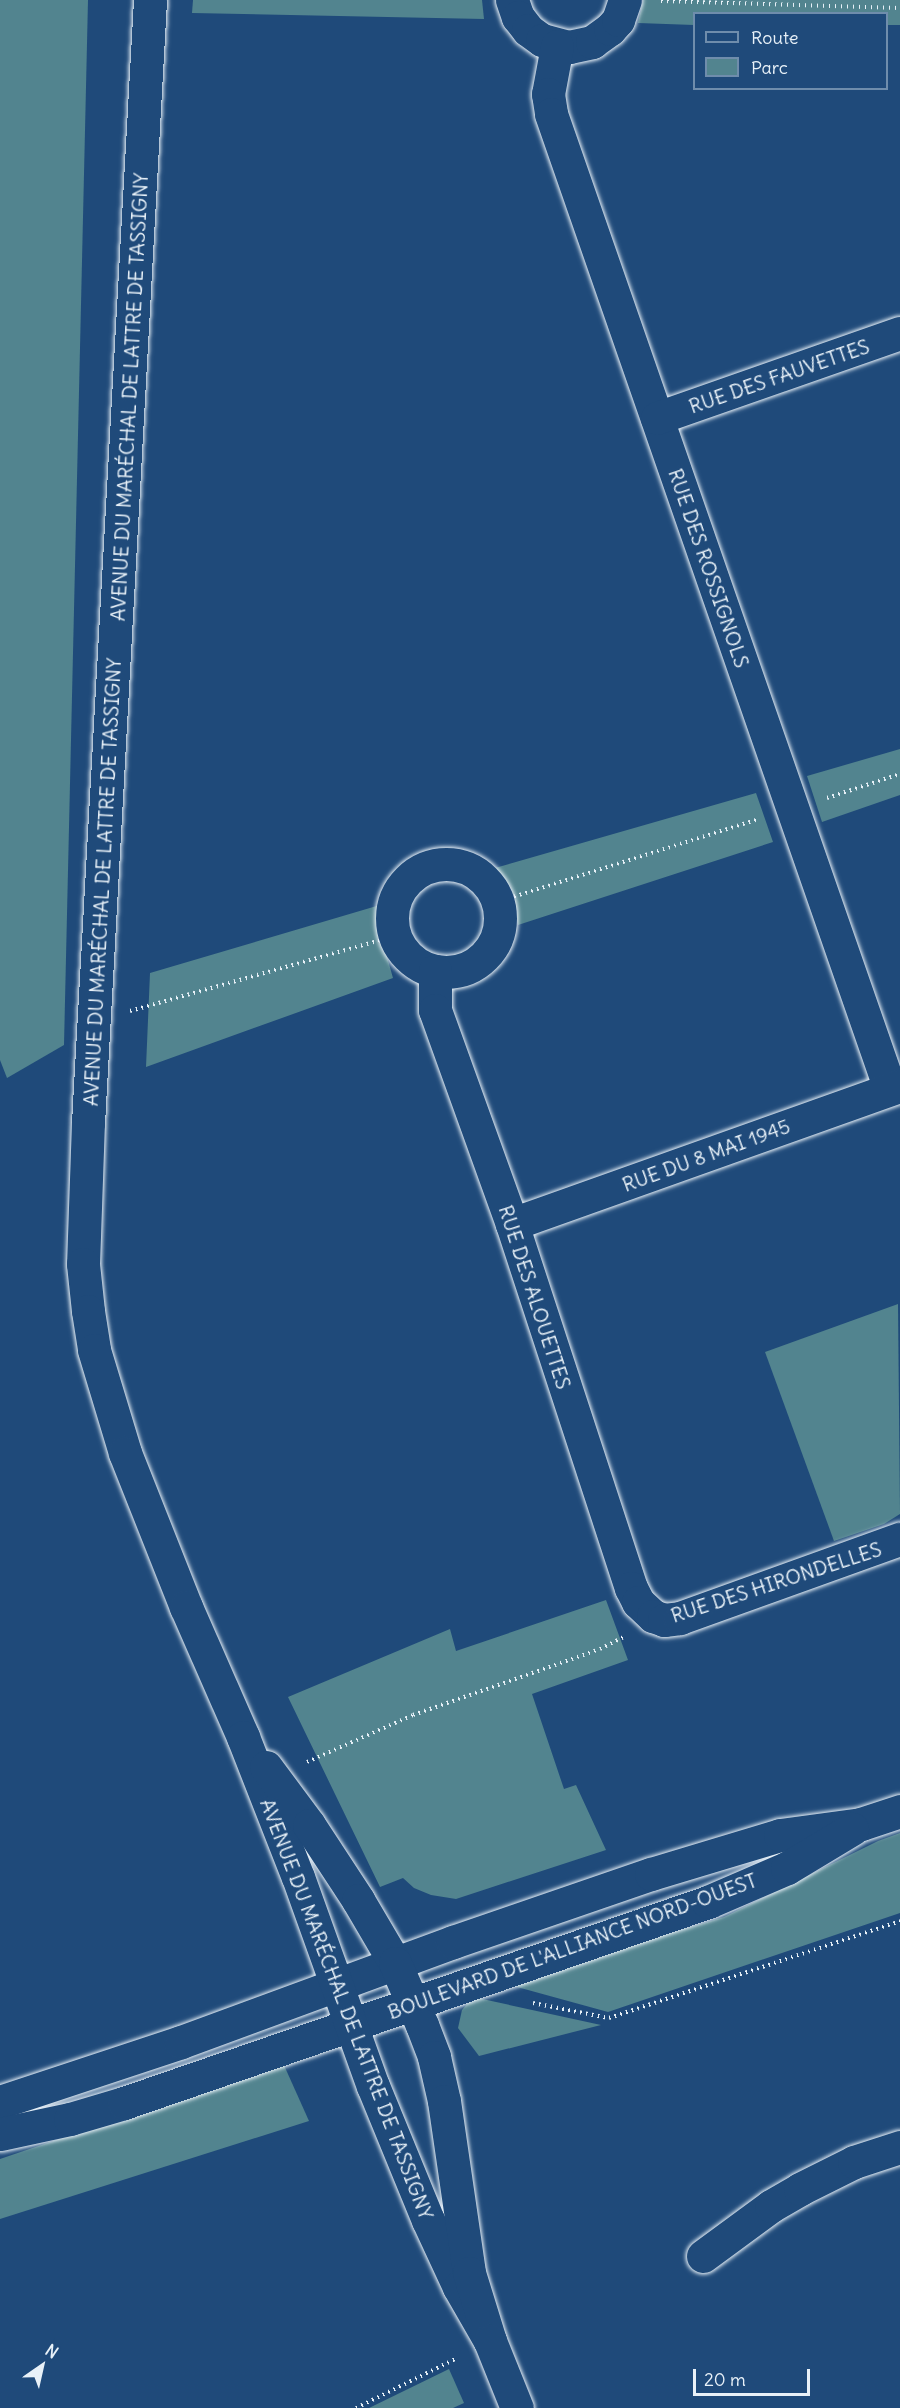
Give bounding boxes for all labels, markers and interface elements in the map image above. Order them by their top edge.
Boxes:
legend [693,12,888,90]
text: Route [751,26,799,49]
text: Parc [751,56,788,79]
street label: AVENUE DU MARÉCHAL DE LATTRE DE TASSIGNY [105,172,153,622]
street label: RUE DES FAUVETTES [686,334,872,418]
street label: RUE DES ROSSIGNOLS [664,465,754,671]
street label: AVENUE DU MARÉCHAL DE LATTRE DE TASSIGNY [78,657,126,1107]
street label: RUE DU 8 MAI 1945 [619,1113,793,1197]
street label: RUE DES ALOUETTES [494,1202,576,1392]
street label: RUE DES HIRONDELLES [668,1537,884,1627]
street label: AVENUE DU MARÉCHAL DE LATTRE DE TASSIGNY [255,1795,439,2223]
street label: BOULEVARD DE L'ALLIANCE NORD-OUEST [384,1868,760,2024]
north arrow [12,2336,72,2396]
text: N [42,2340,62,2362]
scale bar [696,2357,813,2395]
text: 20 m [704,2368,746,2391]

